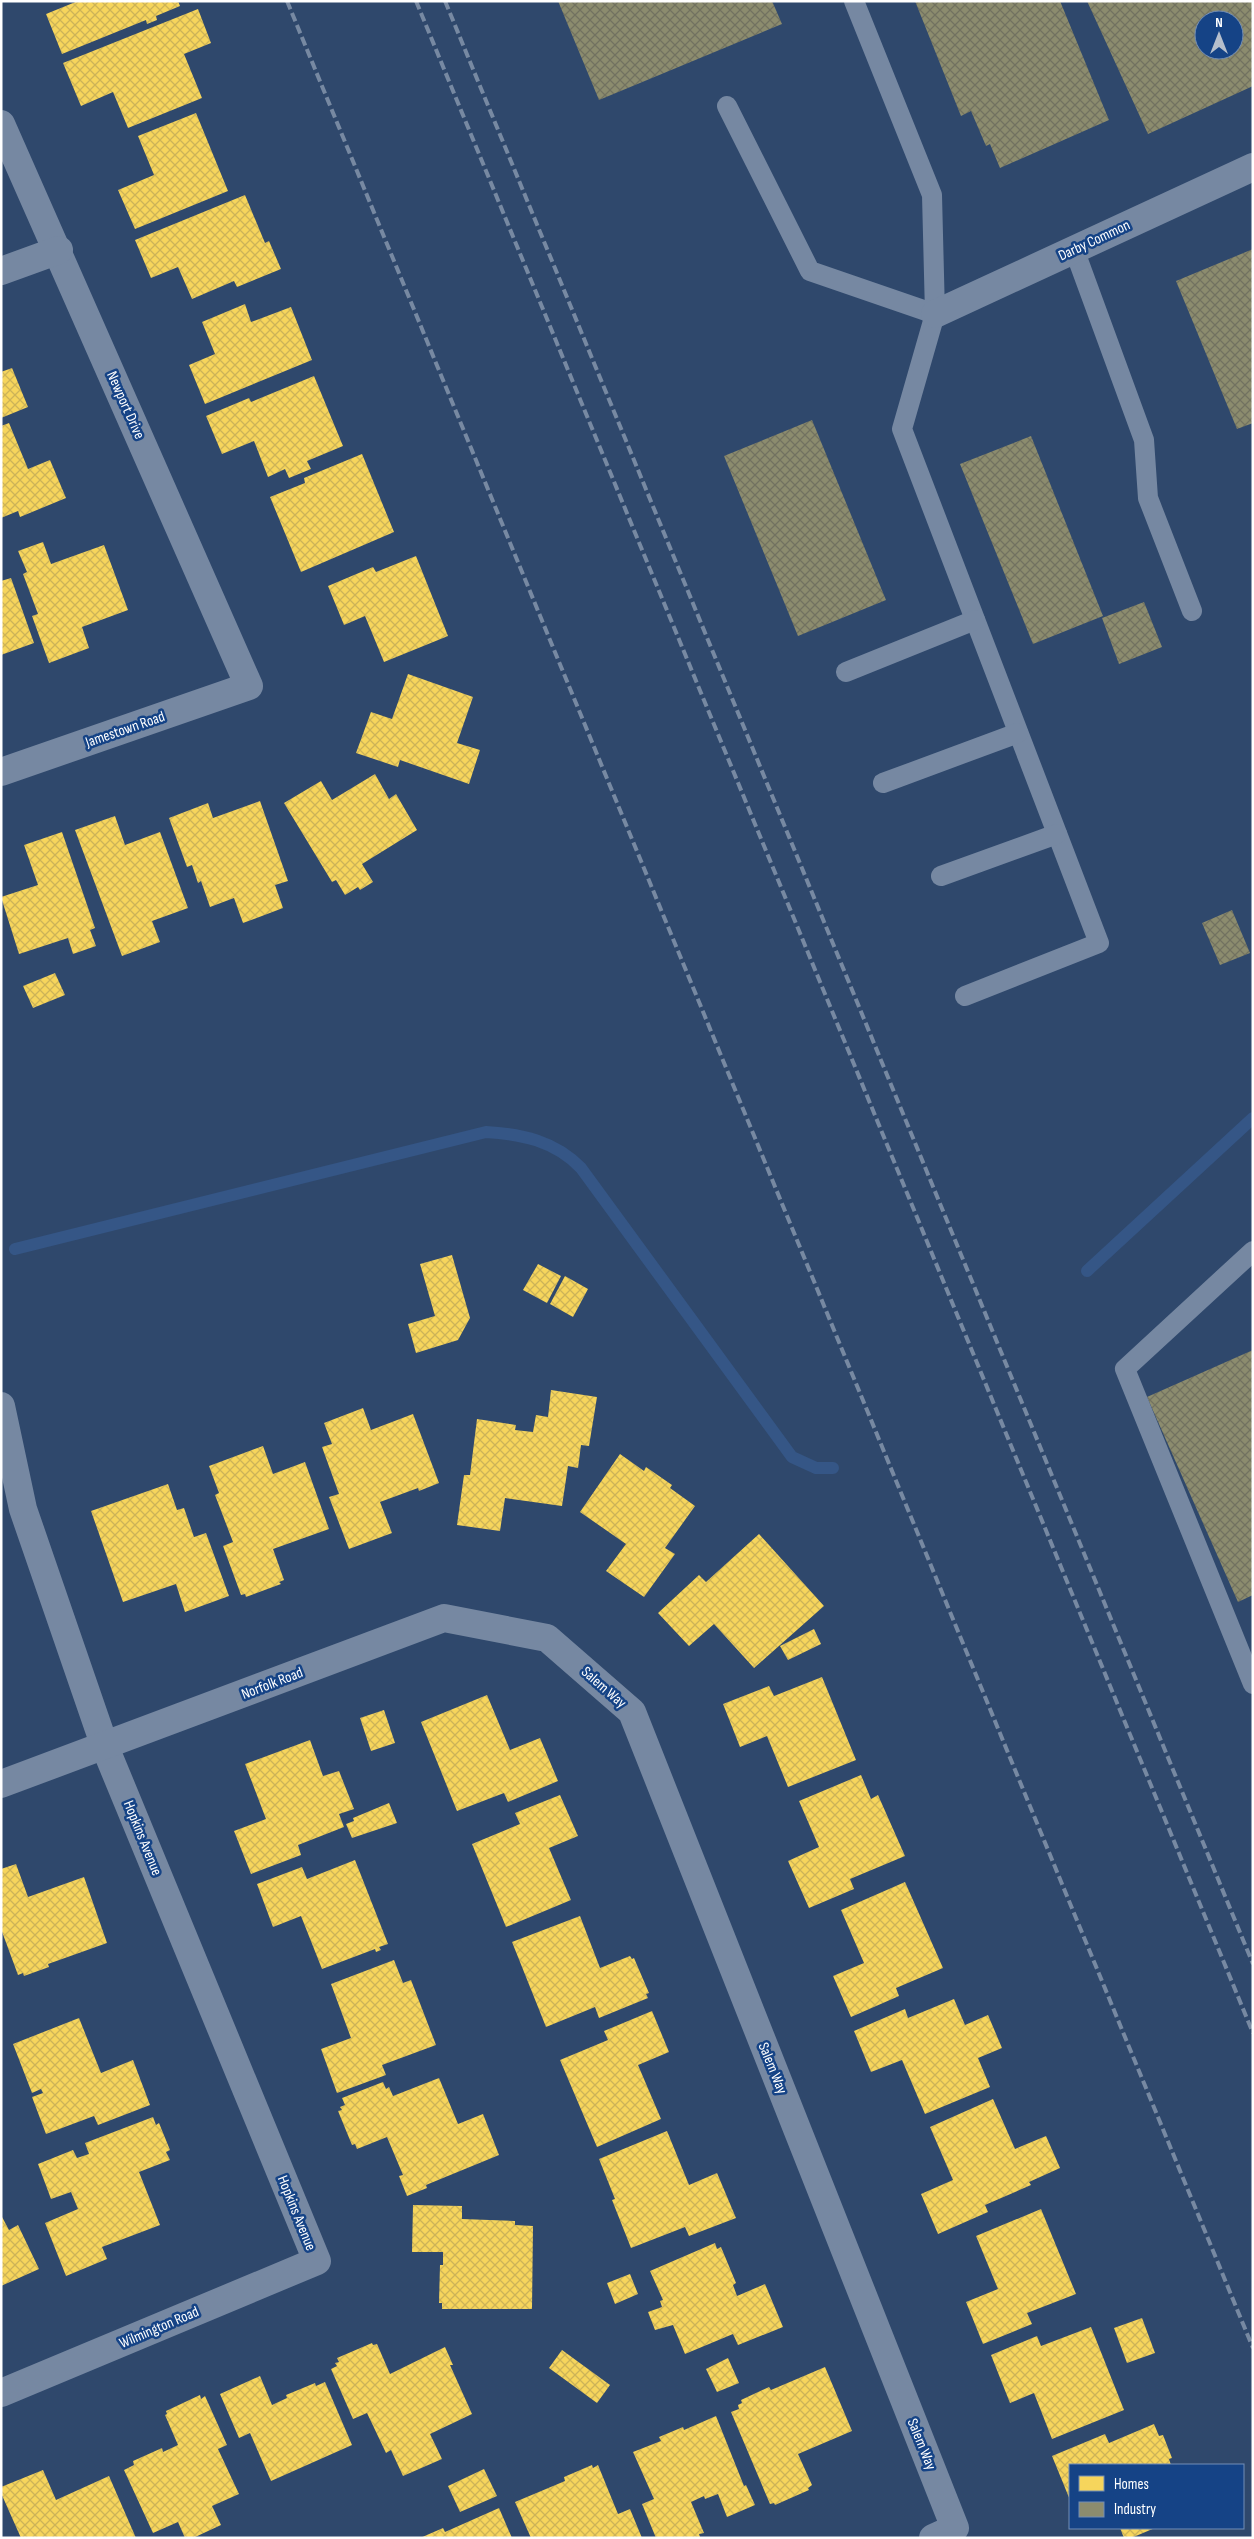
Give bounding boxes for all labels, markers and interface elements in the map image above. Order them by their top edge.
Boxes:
north arrow [1194,10,1244,60]
text: N [1215,14,1223,31]
street label: Darby Common [1055,216,1133,265]
street label: Newport Drive [102,368,149,442]
street label: Jamestown Road [82,707,167,752]
street label: Norfolk Road [239,1663,306,1704]
street label: Salem Way [577,1663,630,1712]
street label: Hopkins Avenue [119,1798,166,1879]
street label: Salem Way [754,2040,792,2097]
street label: Hopkins Avenue [273,2173,320,2254]
street label: Wilmington Road [117,2302,202,2353]
street label: Salem Way [903,2416,941,2473]
legend [1069,2464,1244,2529]
text: Homes [1114,2475,1149,2494]
text: Industry [1114,2500,1156,2519]

